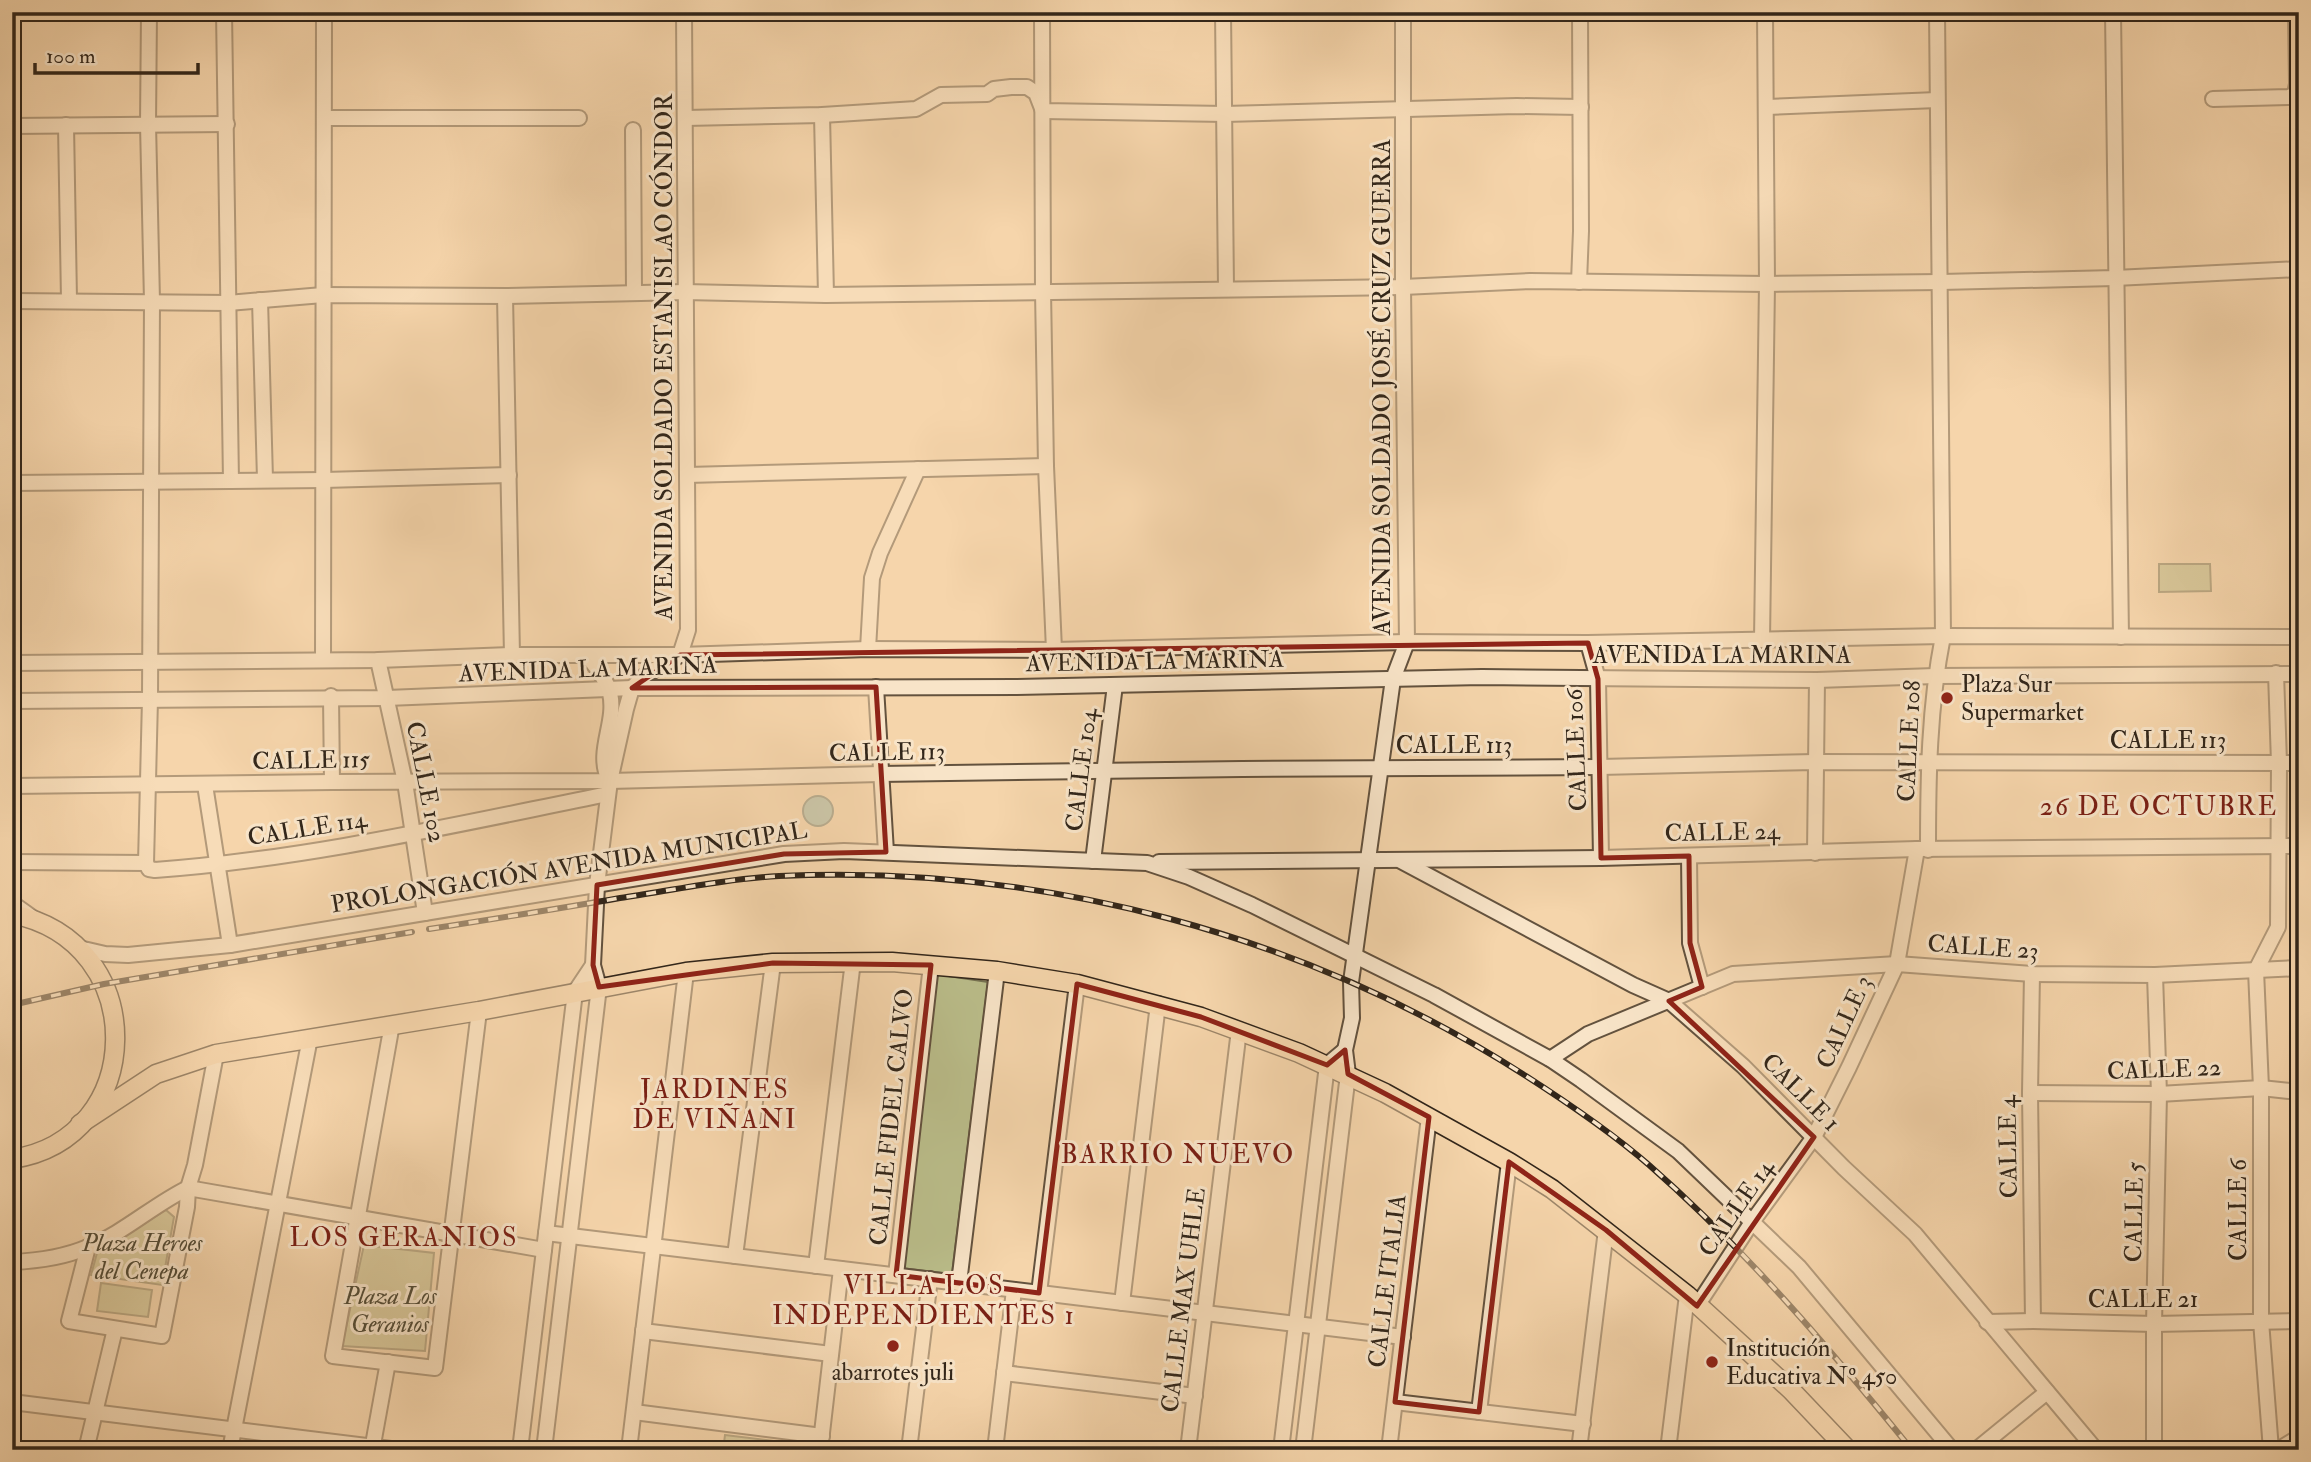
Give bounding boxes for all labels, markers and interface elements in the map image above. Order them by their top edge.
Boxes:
scale bar [35,32,198,76]
text: 100 m [46,43,96,70]
street label: AVENIDA SOLDADO ESTANISLAO CÓNDOR [648,93,680,621]
street label: AVENIDA SOLDADO JOSÉ CRUZ GUERRA [1366,139,1398,636]
street label: AVENIDA LA MARINA [1592,640,1851,671]
street label: AVENIDA LA MARINA [1025,644,1284,679]
street label: AVENIDA LA MARINA [457,649,718,690]
place label: Plaza Sur Supermarket [1961,669,2084,728]
street label: CALLE 108 [1891,679,1928,803]
street label: CALLE 106 [1559,686,1594,812]
marker: Plaza Sur Supermarket [1939,690,1955,706]
street label: CALLE 104 [1059,706,1105,833]
street label: CALLE 102 [399,719,452,845]
street label: CALLE 113 [2110,725,2226,756]
street label: CALLE 113 [1396,730,1512,761]
street label: CALLE 113 [829,736,945,769]
street label: CALLE 115 [252,744,370,777]
district label: 26 DE OCTUBRE [2040,791,2278,823]
street label: CALLE 114 [245,804,370,853]
street label: PROLONGACIÓN AVENIDA MUNICIPAL [329,813,810,920]
street label: CALLE 24 [1664,816,1781,849]
street label: CALLE 23 [1926,928,2040,967]
street label: CALLE 3 [1809,971,1879,1074]
street label: CALLE FIDEL CALVO [863,987,920,1247]
street label: CALLE 1 [1755,1047,1846,1138]
street label: CALLE 22 [2106,1052,2222,1087]
district label: JARDINES DE VIÑANI [633,1074,798,1136]
street label: CALLE 4 [1992,1094,2025,1199]
district label: BARRIO NUEVO [1061,1139,1295,1171]
street label: CALLE 14 [1692,1153,1782,1263]
street label: CALLE 6 [2223,1157,2254,1261]
street label: CALLE 5 [2118,1161,2151,1263]
street label: CALLE MAX UHLE [1154,1186,1213,1414]
street label: CALLE ITALIA [1361,1193,1414,1369]
district label: LOS GERANIOS [290,1222,518,1254]
park label: Plaza Heroes del Cenepa [81,1228,203,1287]
district label: VILLA LOS INDEPENDIENTES 1 [772,1270,1076,1332]
park label: Plaza Los Geranios [342,1281,437,1340]
street label: CALLE 21 [2088,1284,2198,1315]
place label: Institución Educativa Nº 450 [1726,1333,1897,1392]
marker: abarrotes juli [885,1338,901,1354]
marker: Institución Educativa Nº 450 [1704,1354,1720,1370]
place label: abarrotes juli [832,1357,954,1388]

